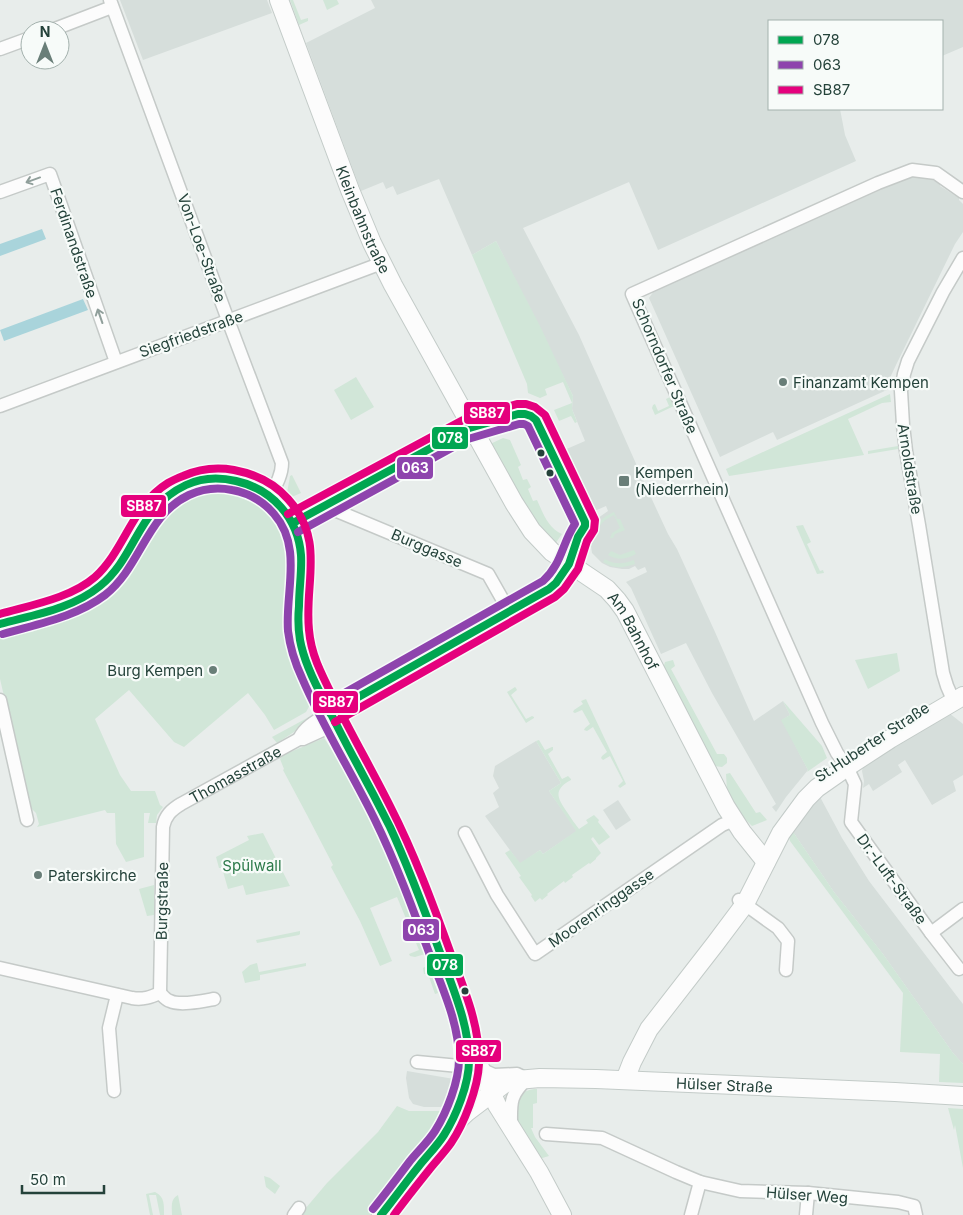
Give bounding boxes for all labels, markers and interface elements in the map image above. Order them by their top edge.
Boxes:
north arrow [20,20,70,70]
legend [768,20,943,110]
text: N [40,23,50,40]
text: 078 [813,30,840,49]
text: 063 [813,55,841,74]
text: SB87 [813,80,850,99]
street label: Kleinbahnstraße [332,163,395,276]
one-way arrow [26,176,41,185]
street label: Ferdinandstraße [46,185,102,301]
street label: Von-Loe-Straße [174,191,230,305]
street label: Schorndorfer Straße [628,295,702,437]
street label: Siegfriedstraße [136,306,246,362]
one-way arrow [95,309,104,324]
place label: Finanzamt Kempen [793,373,929,392]
marker: Finanzamt Kempen [777,376,789,388]
line badge: SB87 [463,401,511,425]
text: SB87 [469,404,505,421]
street label: Arnoldstraße [893,422,927,516]
line badge: 078 [431,426,469,450]
text: 078 [437,429,463,446]
unlabelled marker [536,448,546,458]
line badge: 063 [396,456,434,480]
text: 063 [401,459,429,476]
place label: Kempen (Niederrhein) [635,463,729,499]
unlabelled marker [545,468,555,478]
marker: Kempen (Niederrhein) [617,474,631,488]
line badge: SB87 [120,494,167,518]
text: SB87 [126,497,162,514]
street label: Burggasse [389,525,465,571]
street label: Am Bahnhof [604,587,663,674]
place label: Burg Kempen [107,661,203,680]
marker: Burg Kempen [207,664,219,676]
line badge: SB87 [312,690,359,714]
text: SB87 [318,693,354,710]
street label: St.Huberter Straße [811,698,933,786]
street label: Thomasstraße [186,741,284,807]
street label: Dr.-Luft-Straße [853,830,931,928]
park label: Spülwall [222,856,282,875]
street label: Burgstraße [152,862,172,940]
street label: Moorenringgasse [545,865,657,951]
place label: Paterskirche [48,866,137,885]
marker: Paterskirche [32,869,44,881]
line badge: 063 [402,918,440,942]
text: 063 [407,921,435,938]
line badge: 078 [426,953,464,977]
text: 078 [432,956,458,973]
unlabelled marker [460,986,470,996]
line badge: SB87 [455,1039,502,1063]
text: SB87 [461,1042,497,1059]
street label: Hülser Straße [676,1073,773,1096]
scale bar [22,1162,105,1194]
text: 50 m [30,1170,66,1189]
street label: Hülser Weg [765,1183,849,1207]

